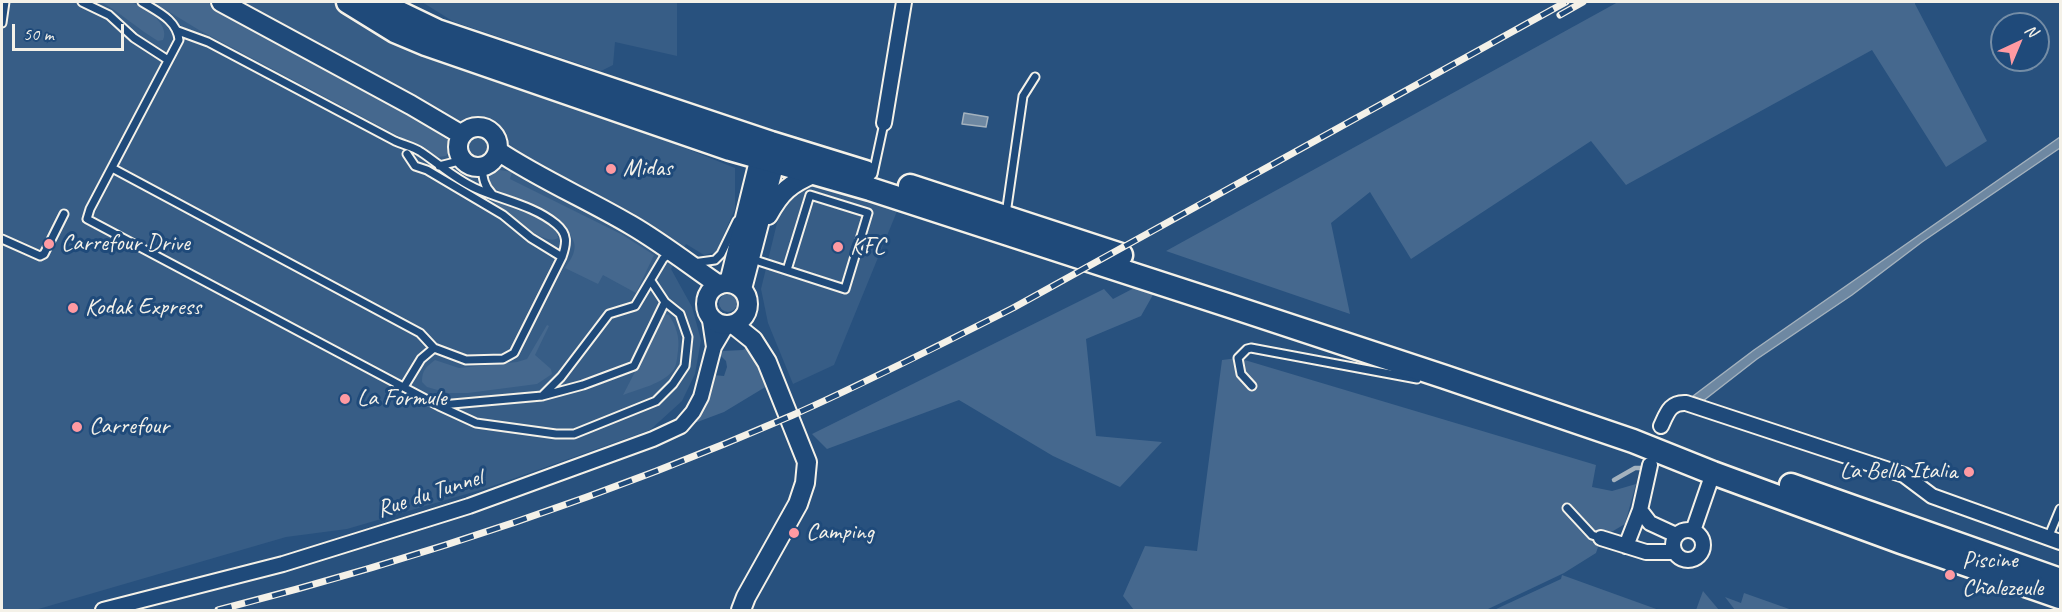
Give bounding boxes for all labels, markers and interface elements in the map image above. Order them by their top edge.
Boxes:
scale bar [15,12,128,50]
north arrow [1990,12,2050,72]
text: N [2021,20,2042,41]
text: 50 m [23,23,54,45]
place label: Midas [623,155,672,183]
marker: Midas [604,162,618,176]
place label: Carrefour Drive [61,230,190,258]
place label: KFC [850,233,885,261]
marker: Carrefour Drive [42,237,56,251]
marker: KFC [831,240,845,254]
place label: Kodak Express [85,294,201,322]
marker: Kodak Express [66,301,80,315]
place label: La Formule [357,385,446,413]
marker: La Formule [338,392,352,406]
place label: Carrefour [89,413,169,441]
marker: Carrefour [70,420,84,434]
place label: La Bella Italia [1840,458,1957,486]
street label: Rue du Tunnel [373,463,487,525]
marker: La Bella Italia [1962,465,1976,479]
place label: Camping [806,519,874,547]
marker: Camping [787,526,801,540]
place label: Piscine Chalezeule [1962,547,2043,603]
marker: Piscine Chalezeule [1943,568,1957,582]

